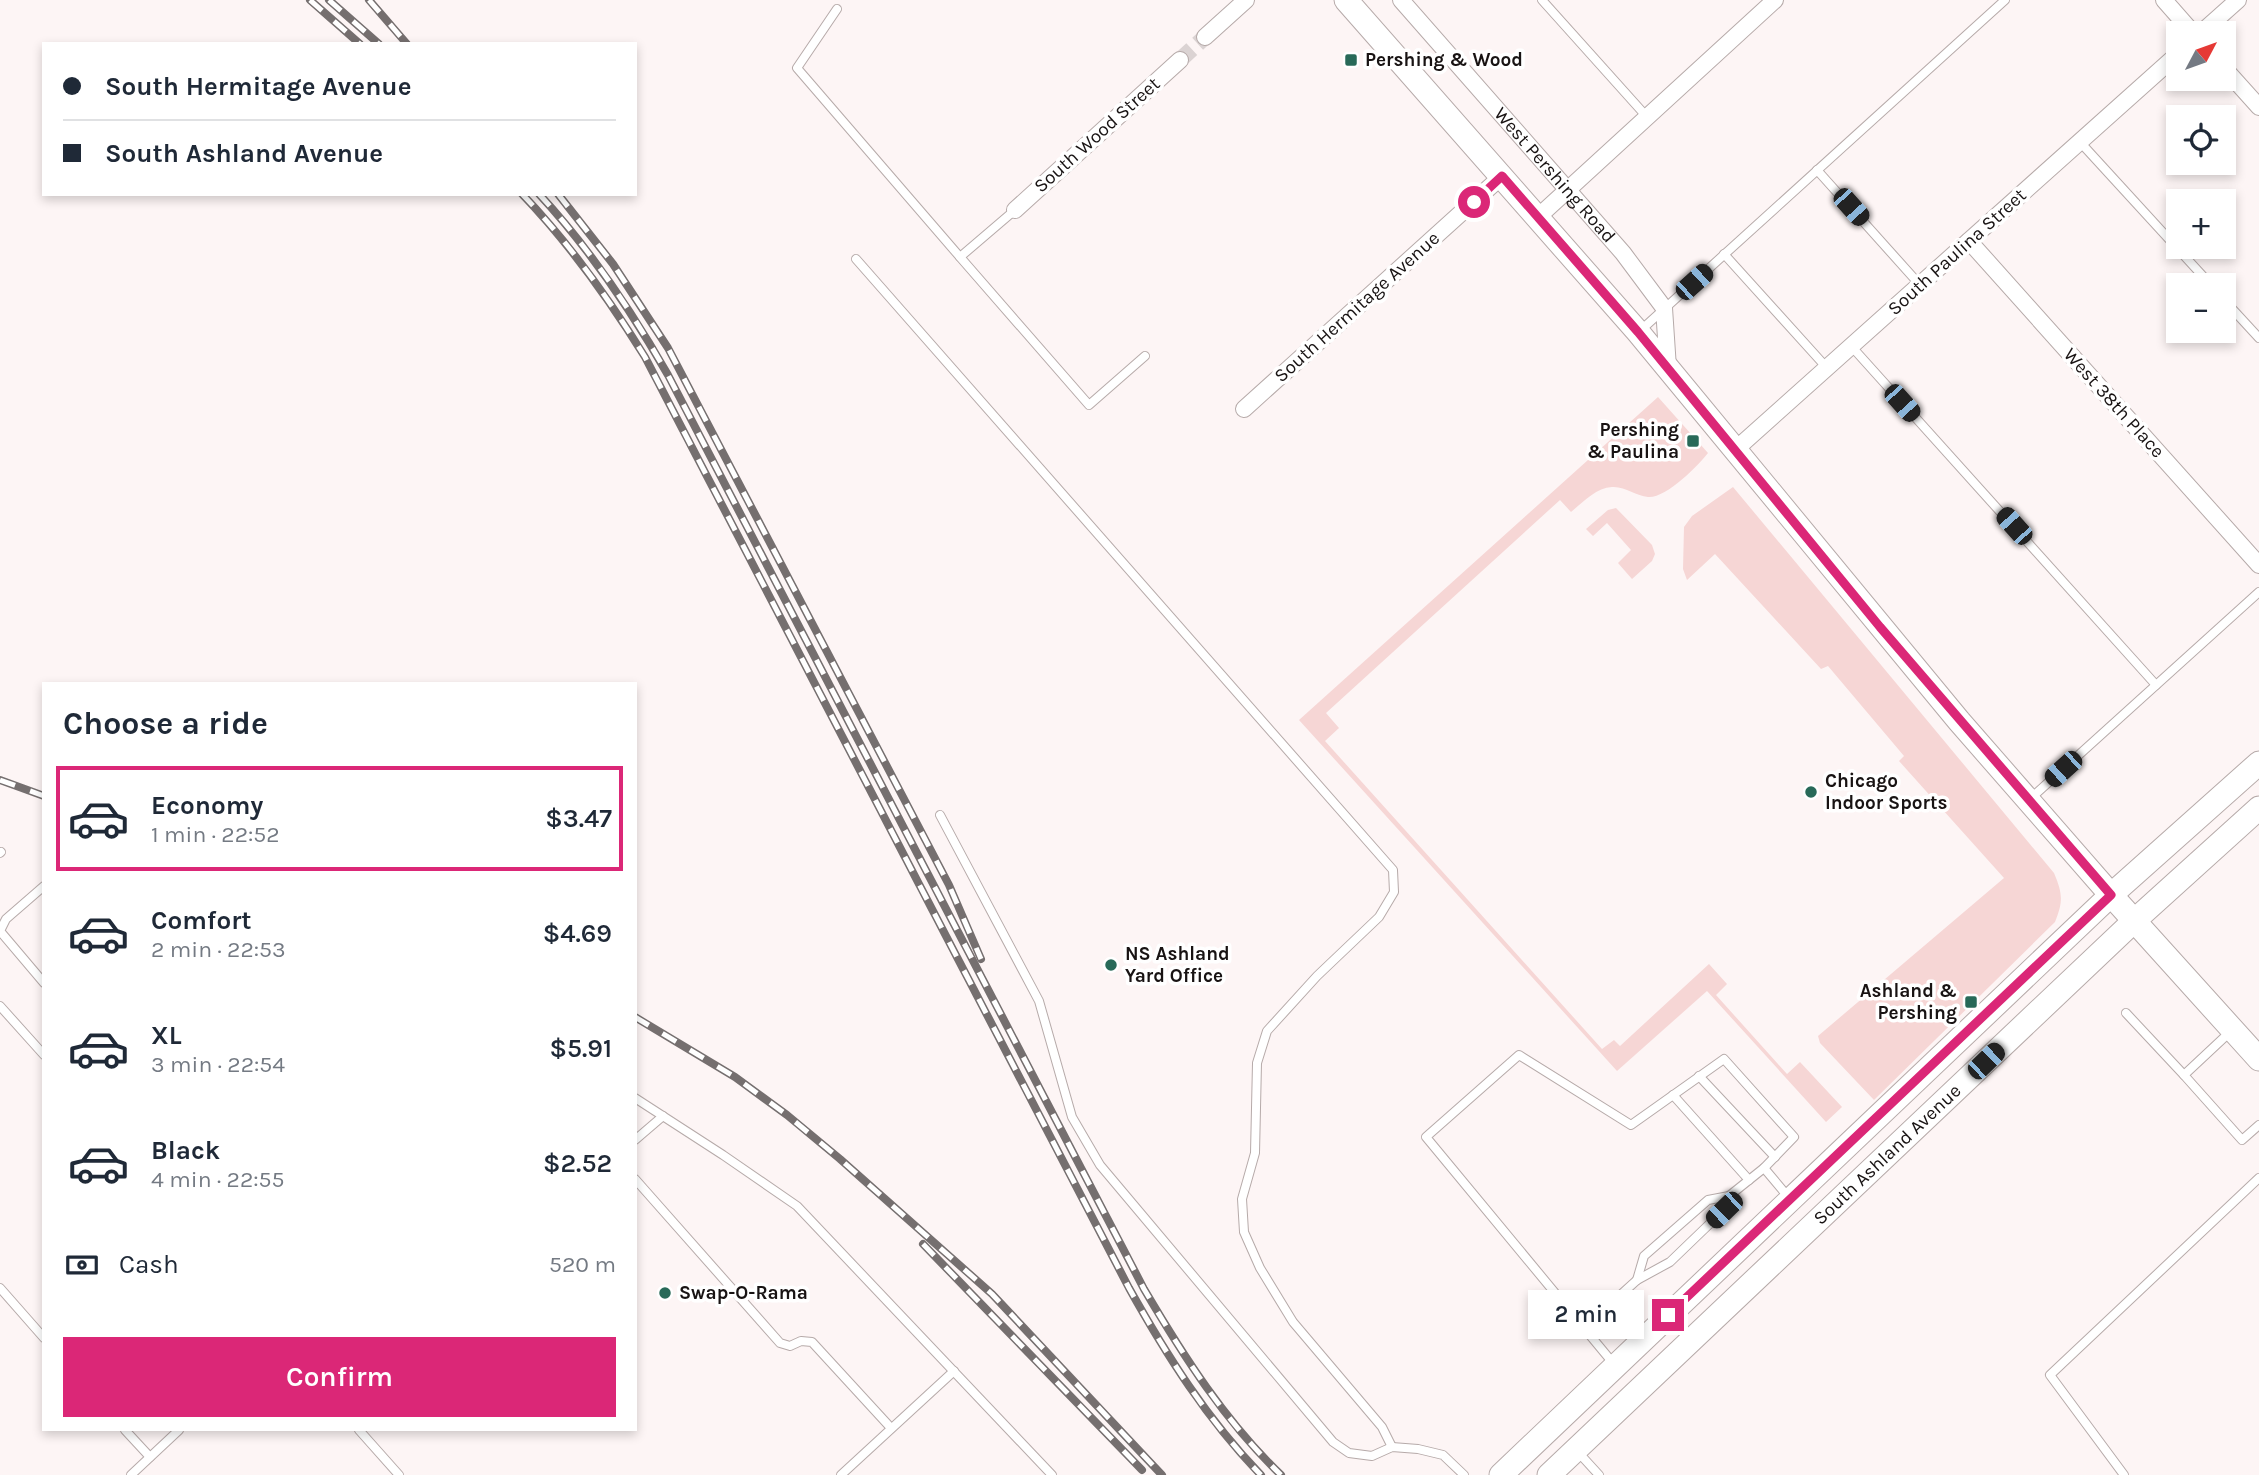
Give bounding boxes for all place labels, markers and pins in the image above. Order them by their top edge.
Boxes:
place label: Pershing & Wood [1365,49,1523,71]
marker: Pershing & Wood [1343,52,1359,68]
place label: Pershing & Paulina [1587,419,1679,463]
marker: Pershing & Paulina [1685,433,1701,449]
place label: Chicago Indoor Sports [1825,770,1948,814]
marker: Chicago Indoor Sports [1803,784,1819,800]
place label: NS Ashland Yard Office [1125,943,1230,987]
marker: NS Ashland Yard Office [1103,957,1119,973]
place label: Ashland & Pershing [1860,980,1957,1024]
marker: Ashland & Pershing [1963,994,1979,1010]
place label: Swap-O-Rama [679,1282,808,1304]
marker: Swap-O-Rama [657,1285,673,1301]

